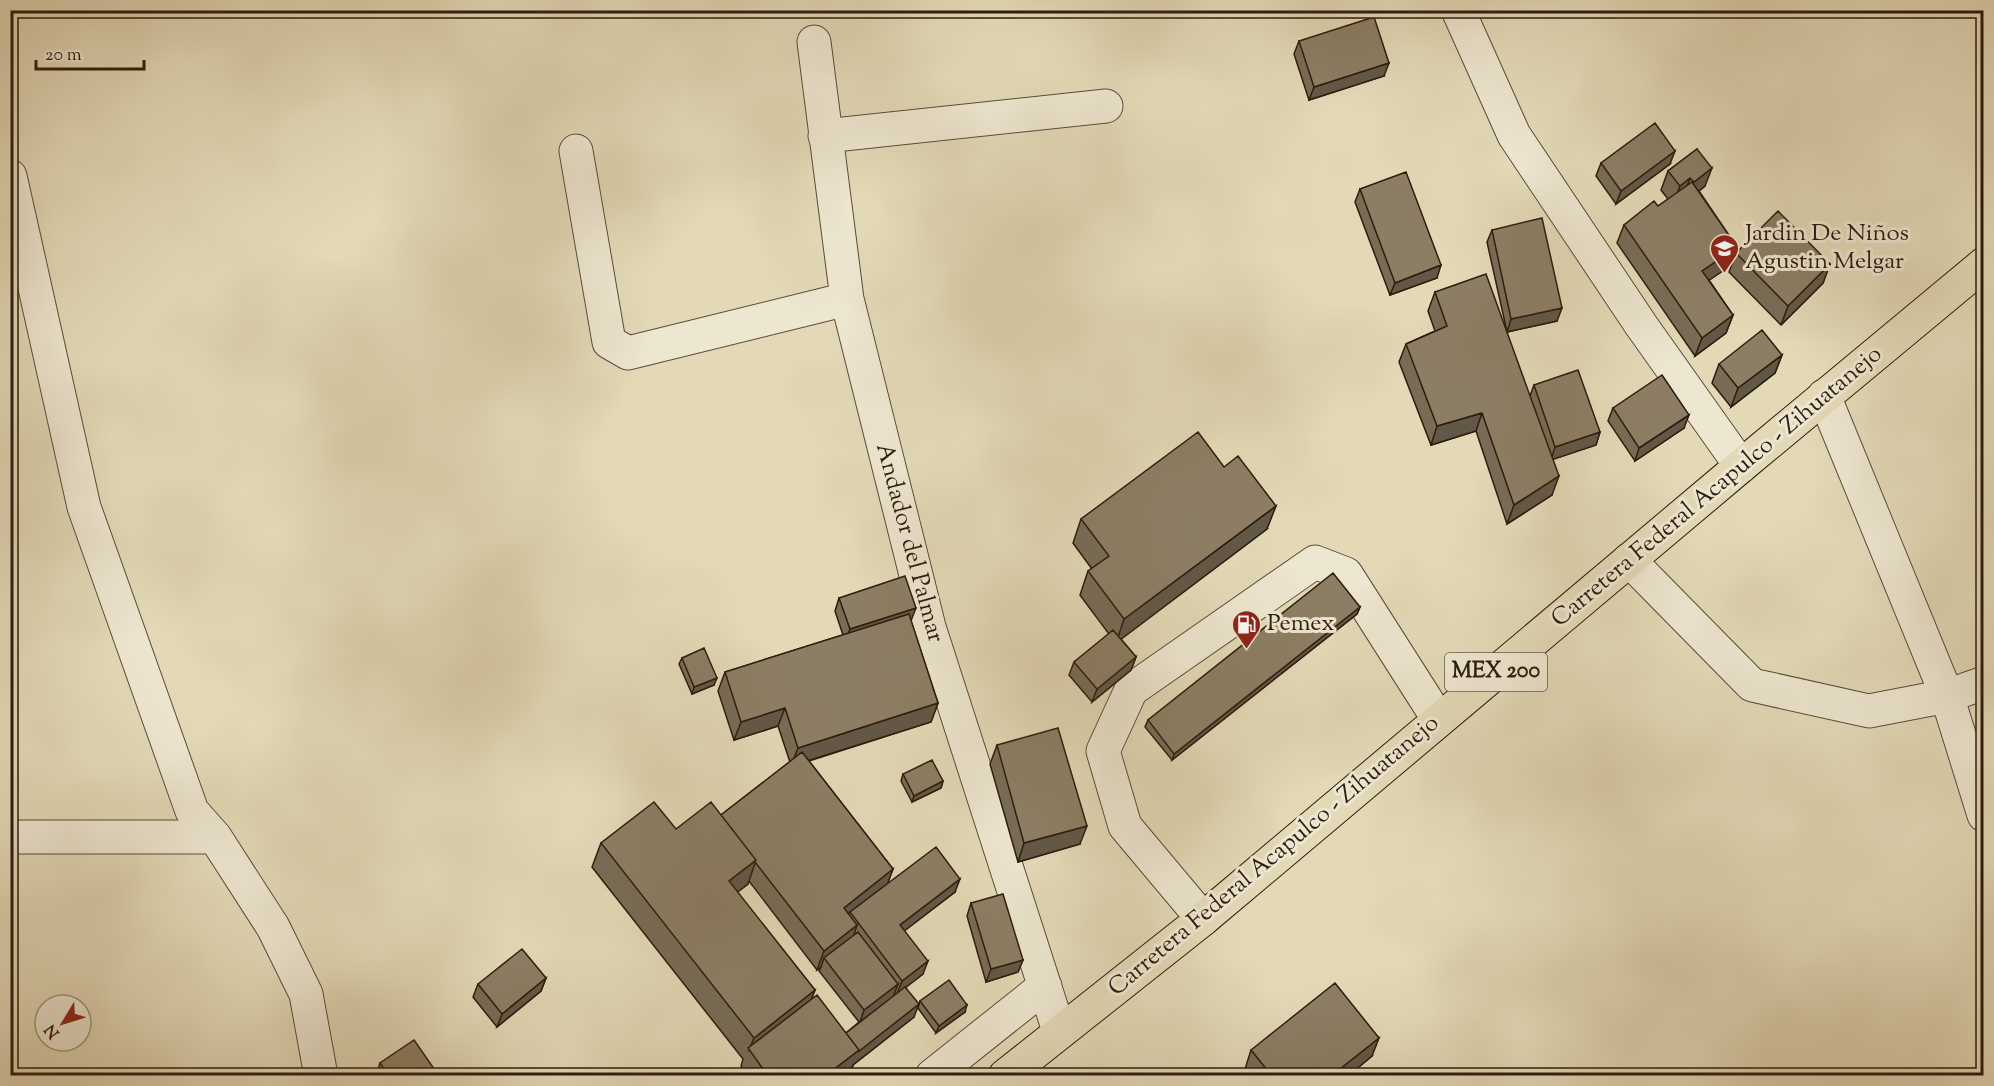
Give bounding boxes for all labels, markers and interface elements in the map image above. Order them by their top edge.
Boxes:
scale bar [36,33,144,71]
text: 20 m [45,43,82,69]
place label: Jardin De Niños Agustin Melgar [1743,217,1909,279]
school or university icon: Jardin De Niños Agustin Melgar [1708,232,1740,274]
street label: Carretera Federal Acapulco - Zihuatanejo [1544,338,1890,636]
street label: Andador del Palmar [866,440,952,646]
place label: Pemex [1267,607,1334,641]
fuel station icon: Pemex [1230,608,1262,650]
road number: MEX 200 [1445,653,1547,691]
street label: Carretera Federal Acapulco - Zihuatanejo [1101,707,1447,1005]
north arrow [33,993,93,1053]
text: N [40,1018,66,1043]

